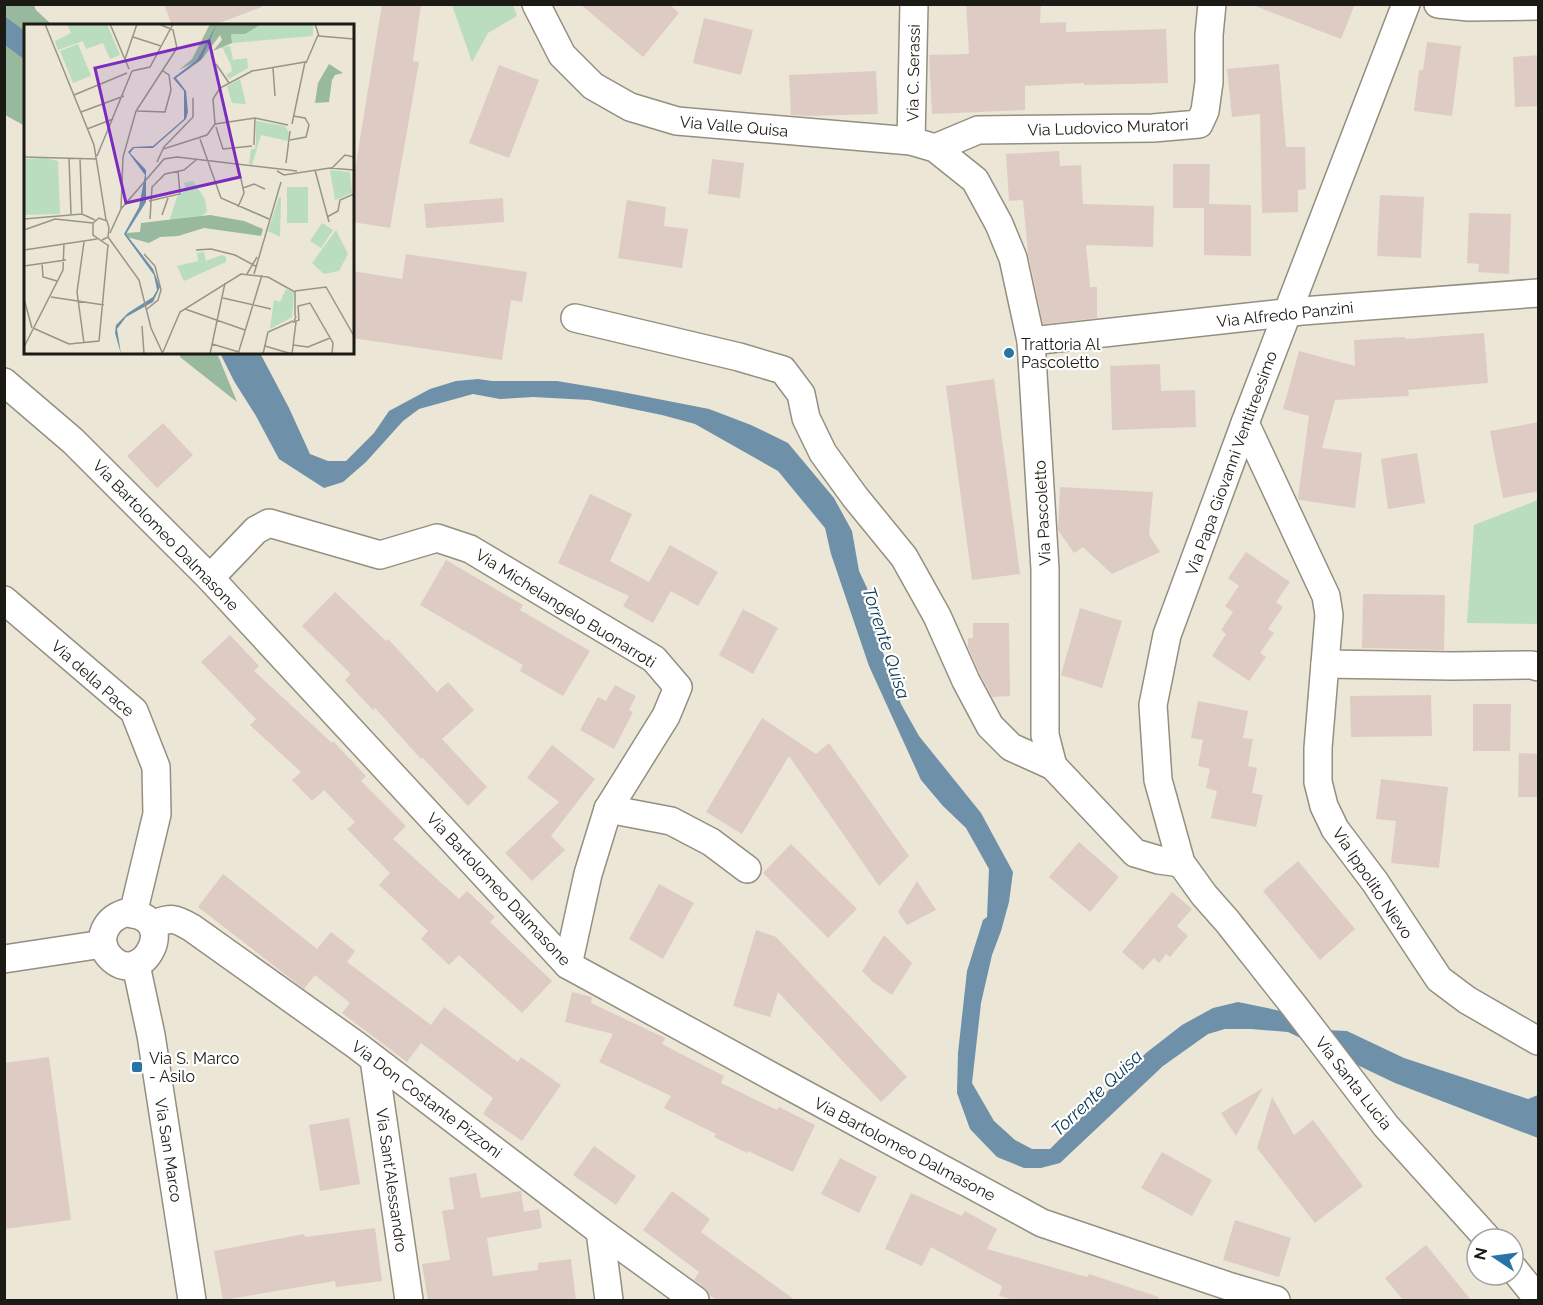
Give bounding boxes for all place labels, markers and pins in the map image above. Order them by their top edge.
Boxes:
place label: Trattoria Al Pascoletto [1021,335,1101,372]
marker: Trattoria Al Pascoletto [1002,346,1016,360]
place label: Via S. Marco - Asilo [149,1049,239,1086]
marker: Via S. Marco - Asilo [130,1060,144,1074]

